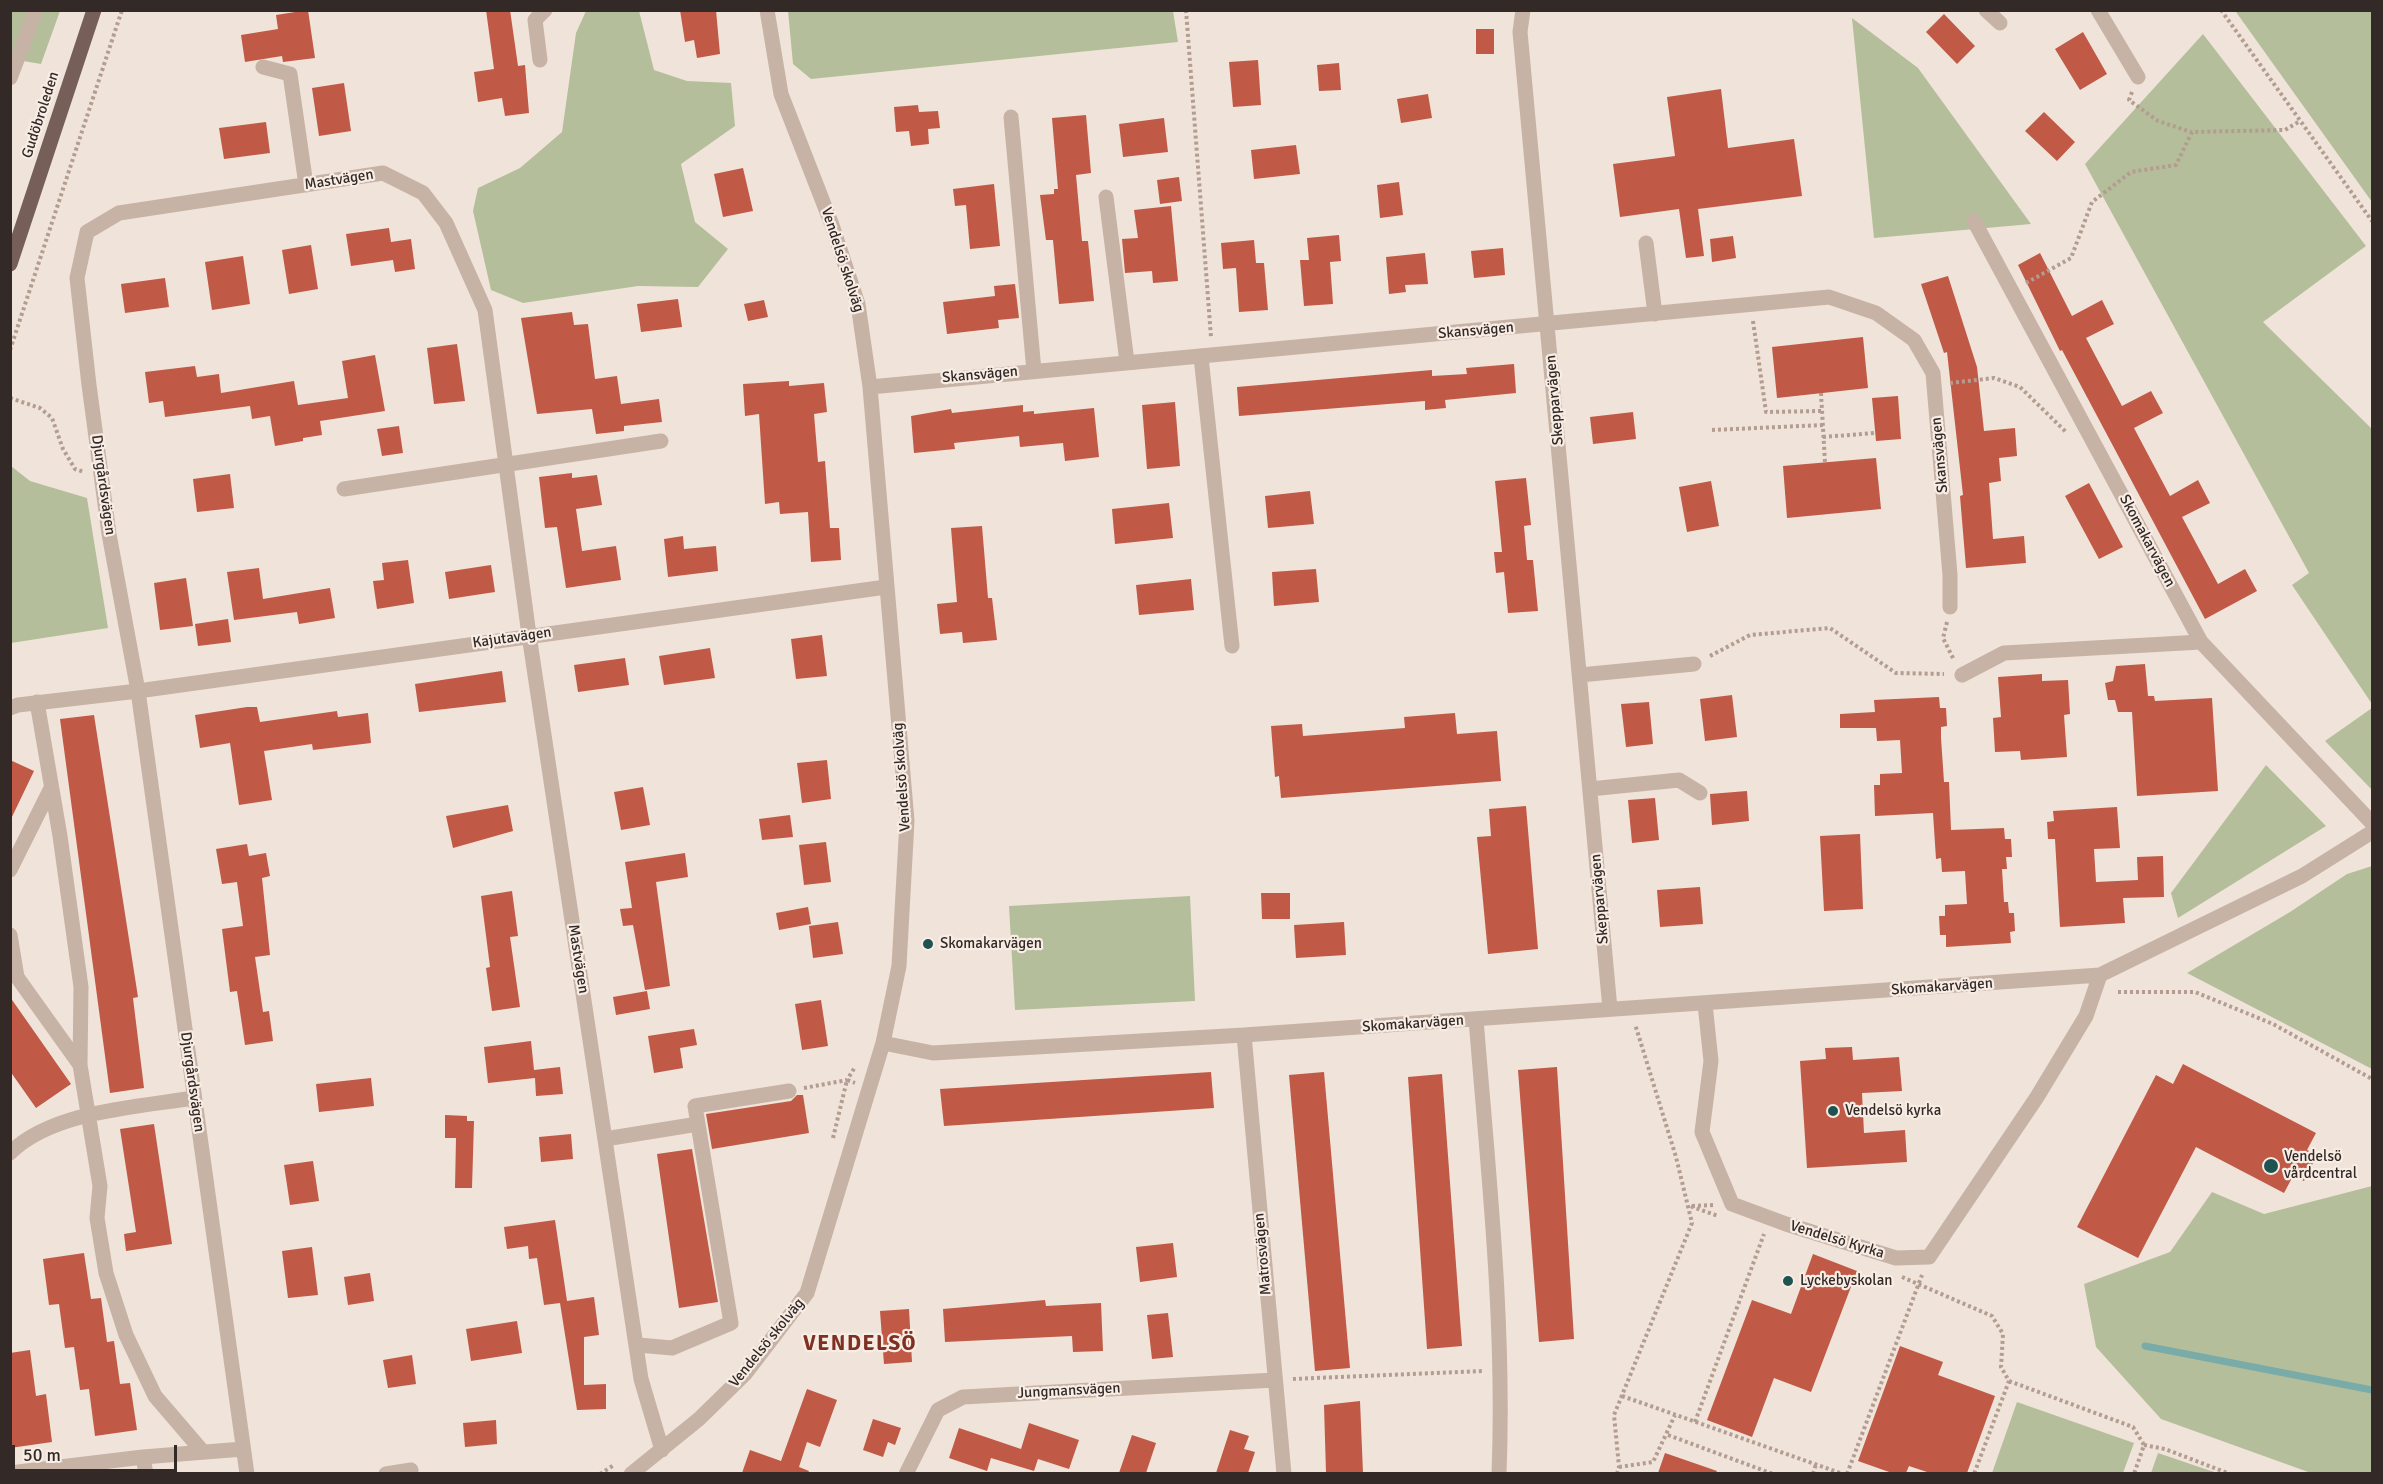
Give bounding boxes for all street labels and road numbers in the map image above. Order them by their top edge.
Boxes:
street label: Gudöbroleden [19,69,63,161]
street label: Mastvägen [303,166,375,194]
street label: Vendelsö skolväg [817,205,867,315]
street label: Skansvägen [1437,319,1515,343]
street label: Skepparvägen [1542,354,1568,446]
street label: Skansvägen [941,363,1019,387]
street label: Skansvägen [1928,416,1952,494]
street label: Djurgårdsvägen [87,434,119,536]
street label: Skomakarvägen [2115,492,2179,590]
street label: Kajutavägen [471,624,553,652]
street label: Vendelsö skolväg [889,722,915,832]
street label: Skepparvägen [1587,853,1613,945]
street label: Mastvägen [564,923,592,995]
street label: Skomakarvägen [1891,974,1993,1000]
street label: Skomakarvägen [1362,1011,1464,1037]
street label: Djurgårdsvägen [176,1031,208,1133]
street label: Matrosvägen [1250,1212,1276,1296]
street label: Vendelsö Kyrka [1788,1217,1886,1263]
street label: Vendelsö skolväg [726,1295,808,1391]
street label: Jungmansvägen [1017,1379,1121,1403]

